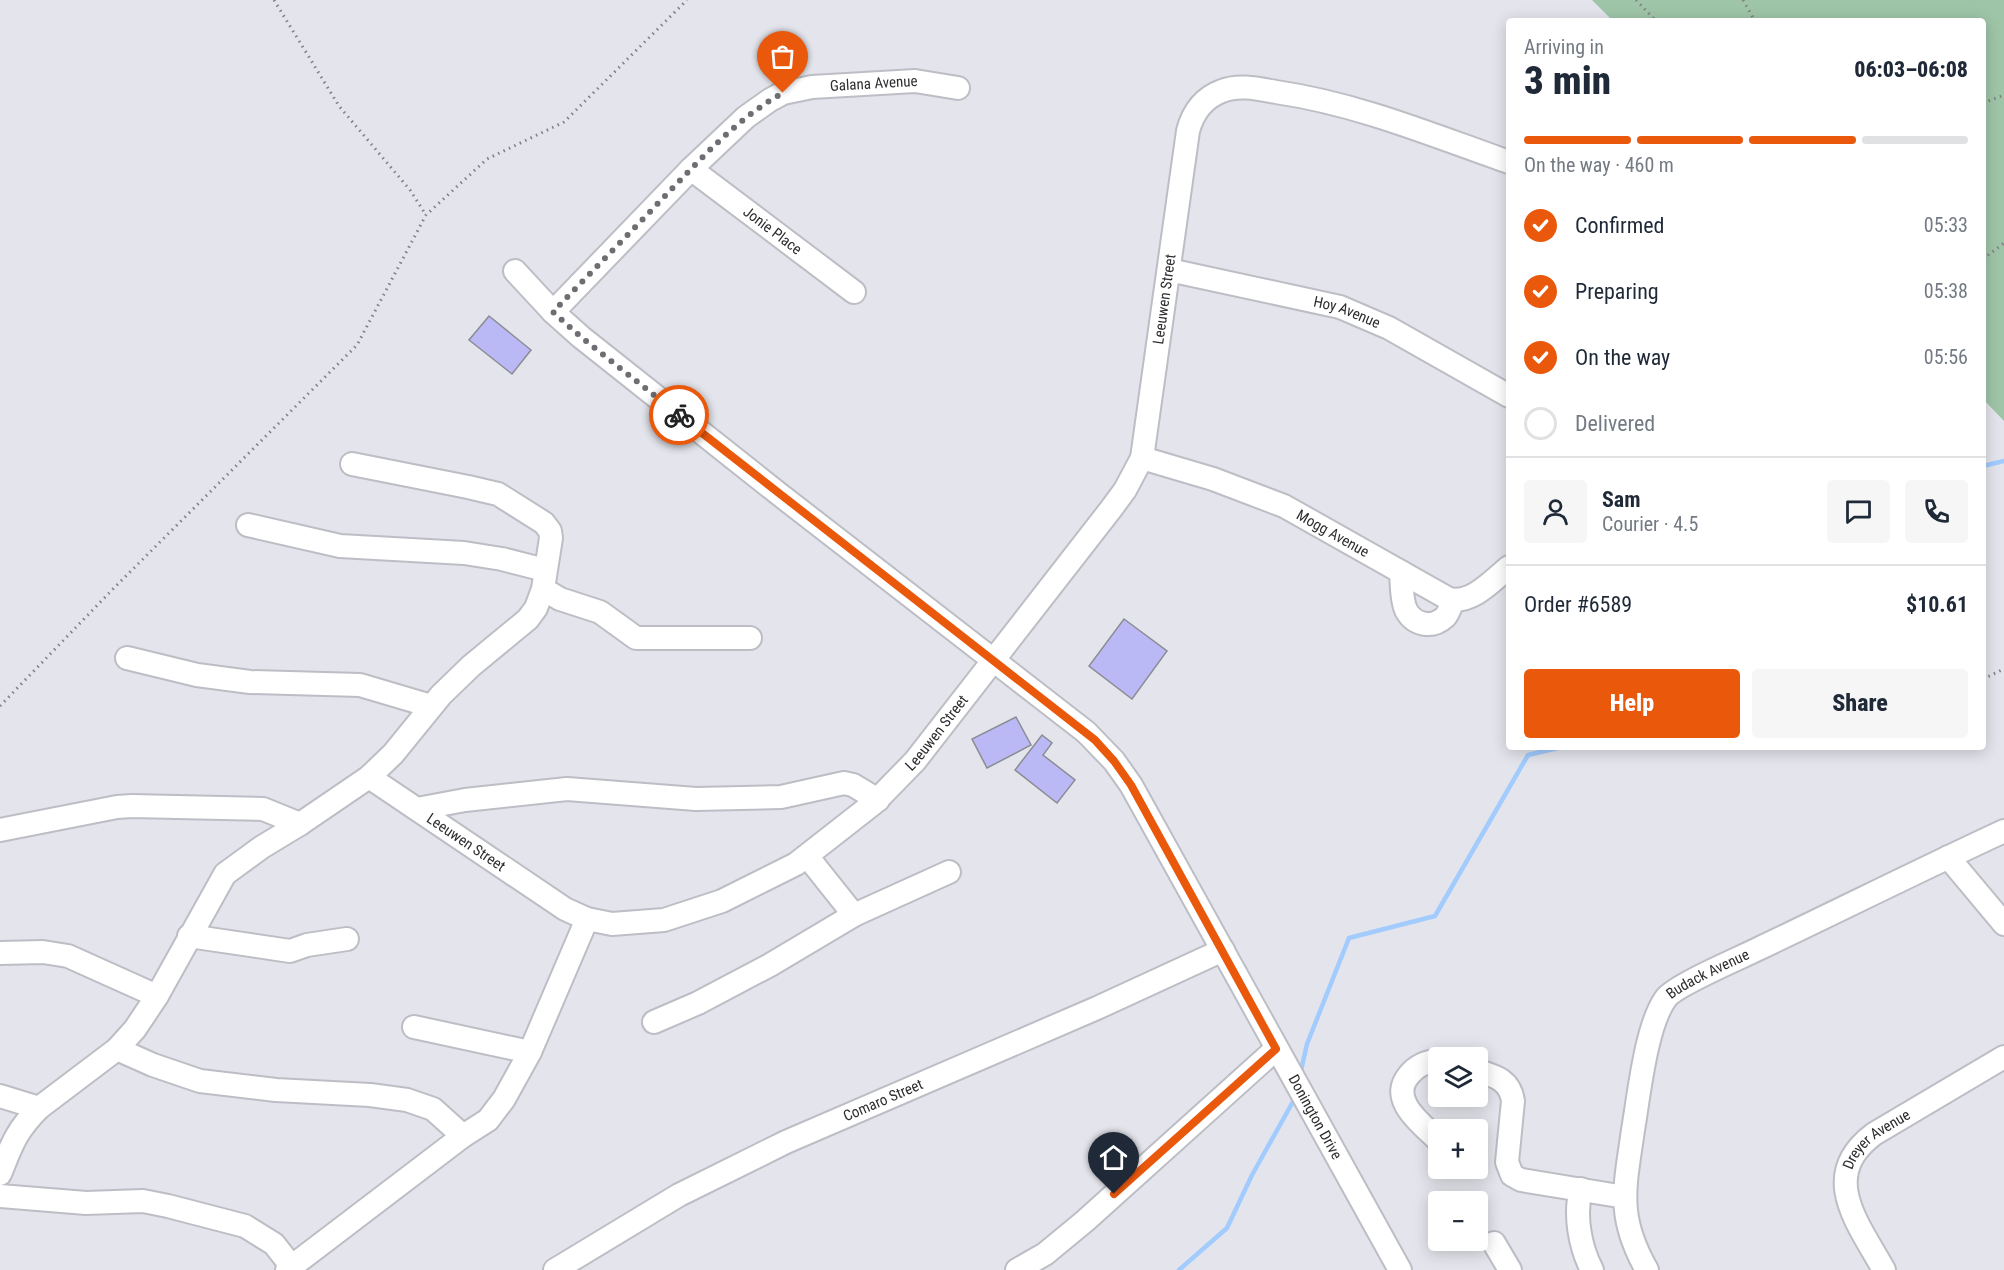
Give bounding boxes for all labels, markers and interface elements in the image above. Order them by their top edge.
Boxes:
pin [757,31,808,93]
text: Arriving in [1524,35,1604,59]
icon: bag [766,40,799,73]
text: 06:03–06:08 [1854,57,1968,82]
text: 3 min [1524,58,1611,104]
street label: Galana Avenue [829,72,918,95]
text: On the way · 460 m [1524,153,1674,177]
street label: Jonie Place [739,202,805,258]
icon: check [1524,209,1557,242]
text: Confirmed [1575,213,1664,238]
text: 05:33 [1924,213,1968,237]
street label: Leeuwen Street [1149,253,1180,346]
icon: check [1524,275,1557,308]
text: Preparing [1575,279,1659,304]
text: 05:38 [1924,279,1968,303]
street label: Hoy Avenue [1312,293,1383,332]
icon: check [1524,341,1557,374]
text: On the way [1575,345,1670,370]
text: 05:56 [1924,345,1968,369]
courier [649,385,709,445]
icon: bike [663,399,696,432]
text: Delivered [1575,411,1655,436]
button: person [1524,480,1587,543]
button: chat [1827,480,1890,543]
button: phone [1905,480,1968,543]
text: Sam [1602,487,1641,512]
street label: Mogg Avenue [1293,506,1372,561]
text: Courier · 4.5 [1602,512,1698,536]
text: Order #6589 [1524,592,1632,617]
text: $10.61 [1906,592,1968,617]
button: Help [1524,669,1740,738]
button: Share [1752,669,1968,738]
street label: Leeuwen Street [901,692,972,775]
street label: Leeuwen Street [423,809,509,875]
street label: Budack Avenue [1663,945,1752,1003]
map controls [1428,1047,1488,1251]
button: layers [1428,1047,1488,1107]
street label: Donington Drive [1285,1072,1346,1163]
street label: Comaro Street [840,1075,926,1125]
street label: Dreyer Avenue [1839,1106,1913,1172]
button: + [1428,1119,1488,1179]
pin [1088,1132,1139,1194]
icon: home [1097,1141,1130,1174]
button: − [1428,1191,1488,1251]

